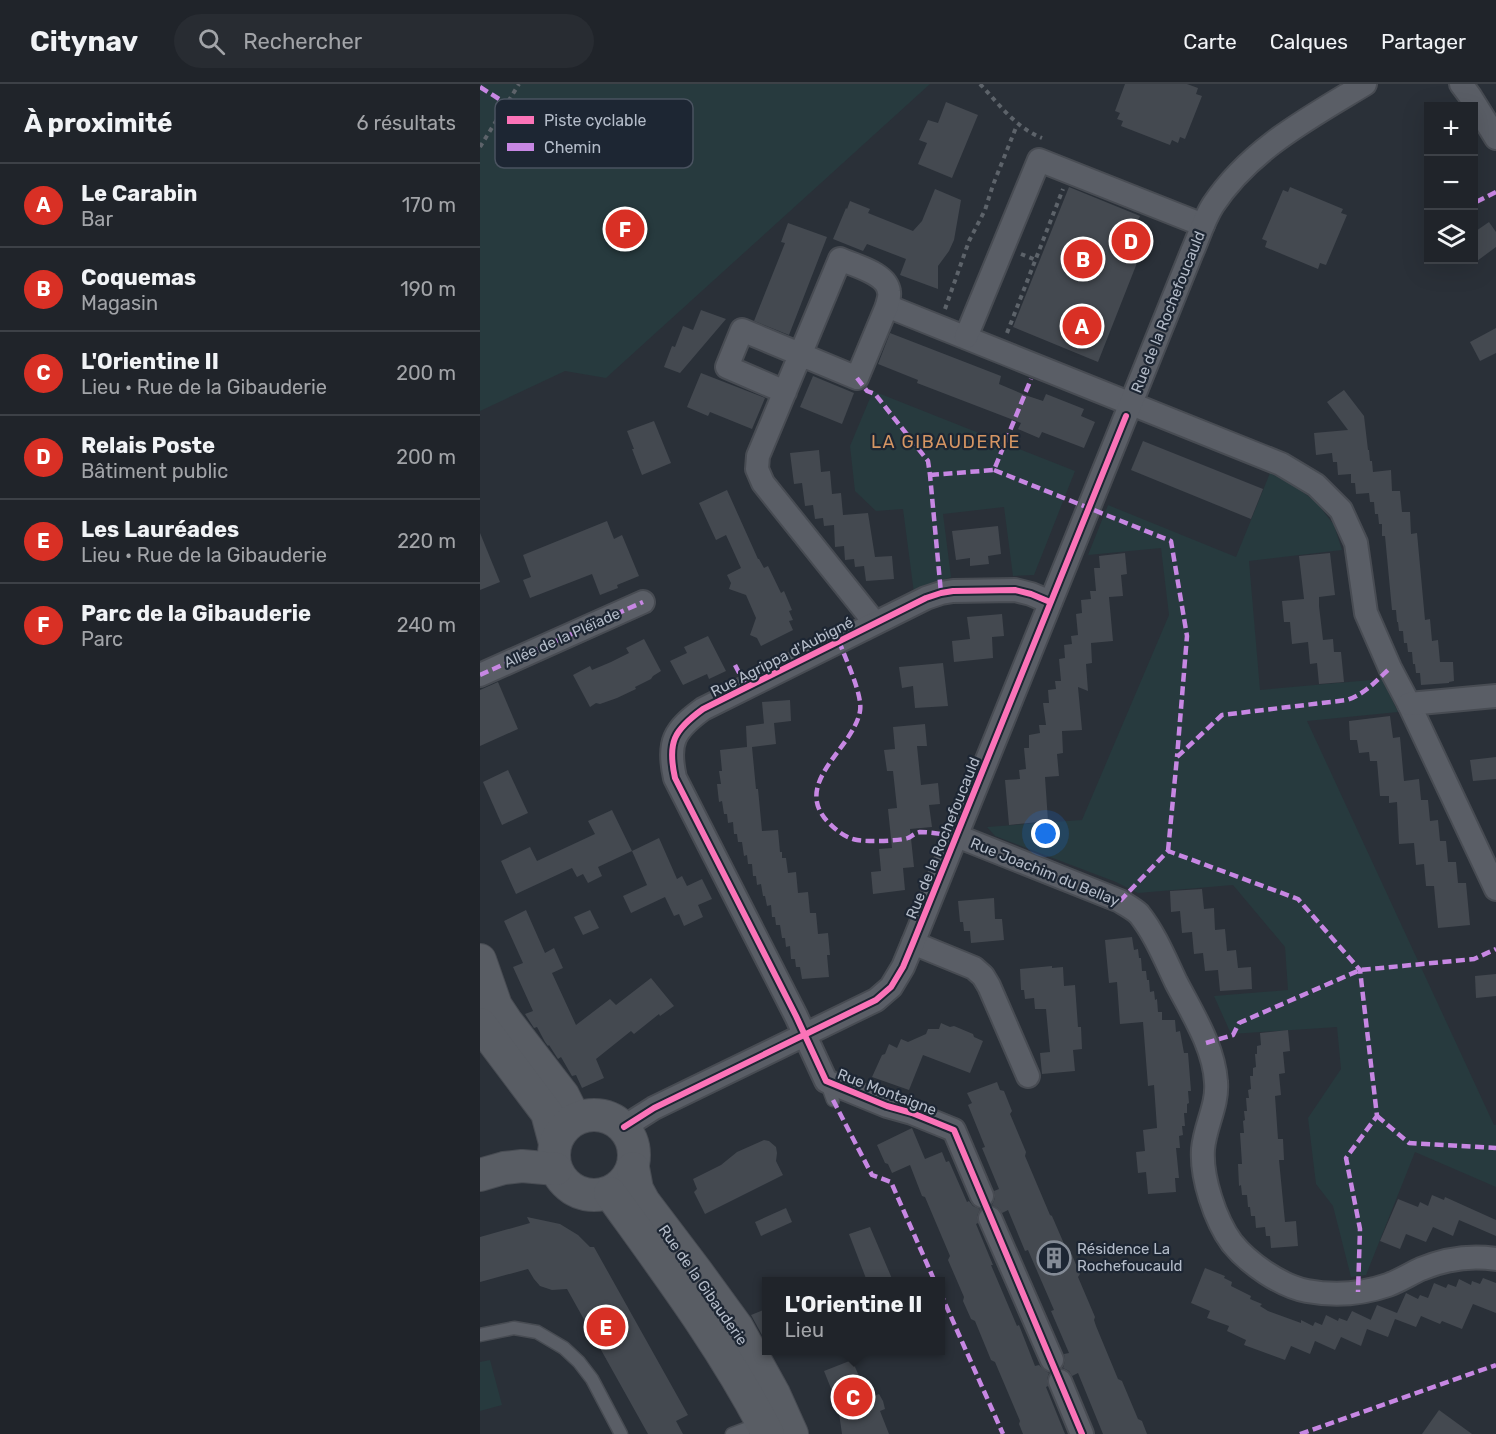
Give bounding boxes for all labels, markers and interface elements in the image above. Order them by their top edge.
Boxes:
search box [174,14,594,68]
text: Citynav [30,25,138,58]
icon: search [195,25,228,58]
text: Rechercher [243,28,362,55]
text: Carte [1183,29,1237,54]
text: Calques [1270,29,1348,54]
text: Partager [1381,29,1466,54]
legend [495,99,693,168]
map controls [1424,102,1478,264]
button: + [1424,102,1478,156]
text: À proximité [24,108,173,139]
text: 6 résultats [357,111,456,135]
text: Piste cyclable [544,111,647,130]
text: Chemin [544,138,601,157]
button: − [1424,156,1478,210]
text: Le Carabin [81,180,197,207]
text: A [36,193,51,217]
text: 170 m [402,193,456,217]
pin: F [606,206,644,252]
text: Bar [81,207,113,231]
button: layers [1424,210,1478,264]
pin: D [1112,218,1150,264]
street label: Rue de la Rochefoucauld [1127,228,1209,396]
pin: B [1064,236,1102,282]
text: Coquemas [81,264,196,291]
text: B [36,277,51,301]
text: 190 m [400,277,456,301]
text: Magasin [81,291,158,315]
pin: A [1062,304,1102,348]
text: L'Orientine II [81,348,219,375]
text: C [36,361,51,385]
text: 200 m [396,361,456,385]
text: Lieu · Rue de la Gibauderie [81,375,327,399]
district label: LA GIBAUDERIE [871,431,1021,453]
text: Relais Poste [81,432,215,459]
text: D [36,445,51,469]
text: 200 m [396,445,456,469]
text: Bâtiment public [81,459,228,483]
text: Les Lauréades [81,516,239,543]
text: E [37,529,50,553]
text: 220 m [397,529,456,553]
text: Lieu · Rue de la Gibauderie [81,543,327,567]
text: Parc de la Gibauderie [81,600,311,627]
street label: Allée de la Pléïade [501,604,623,672]
text: F [37,613,50,637]
text: 240 m [397,613,456,637]
street label: Rue Agrippa d'Aubigné [708,613,856,701]
text: Parc [81,627,123,651]
street label: Rue de la Rochefoucauld [902,754,984,922]
your location [1031,819,1060,848]
street label: Rue Joachim du Bellay [968,834,1122,910]
street label: Rue Montaigne [835,1065,939,1119]
street label: Rue de la Gibauderie [655,1221,751,1349]
building icon: Résidence La Rochefoucauld [1036,1240,1072,1276]
place label: Résidence La Rochefoucauld [1077,1240,1183,1275]
popup [762,1277,945,1355]
text: L'Orientine II [785,1291,922,1318]
pin: E [586,1304,626,1350]
text: Lieu [785,1318,824,1342]
pin: C [834,1374,872,1420]

